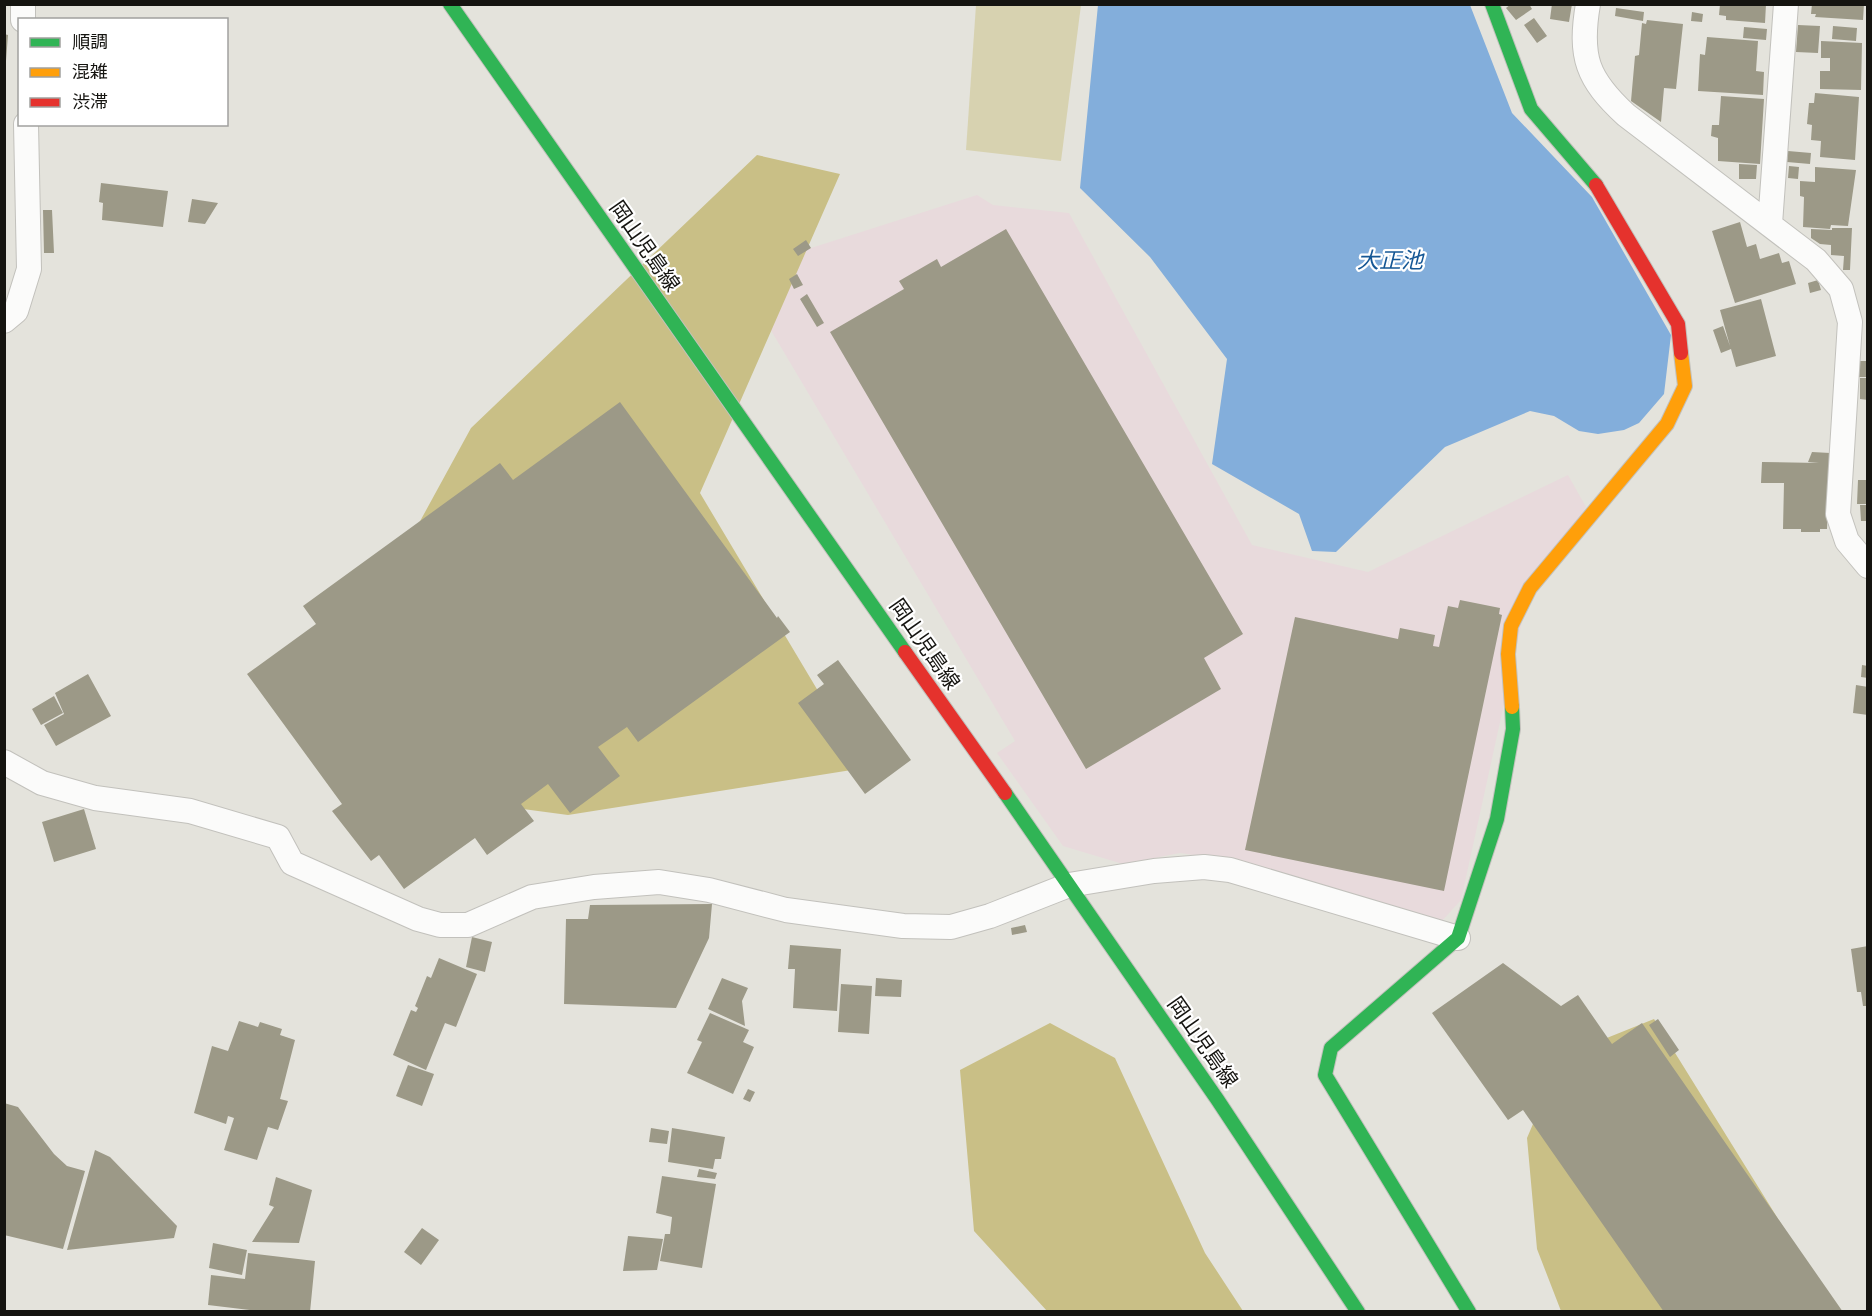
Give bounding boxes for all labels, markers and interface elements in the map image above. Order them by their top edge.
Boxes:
legend [18,18,228,126]
text: 順調 [72,31,108,53]
text: 混雑 [72,61,108,83]
text: 渋滞 [72,91,108,113]
street label: 岡山児島線 [605,196,685,296]
water label: 大正池 [1357,247,1425,274]
street label: 岡山児島線 [885,594,965,694]
street label: 岡山児島線 [1163,992,1243,1092]

